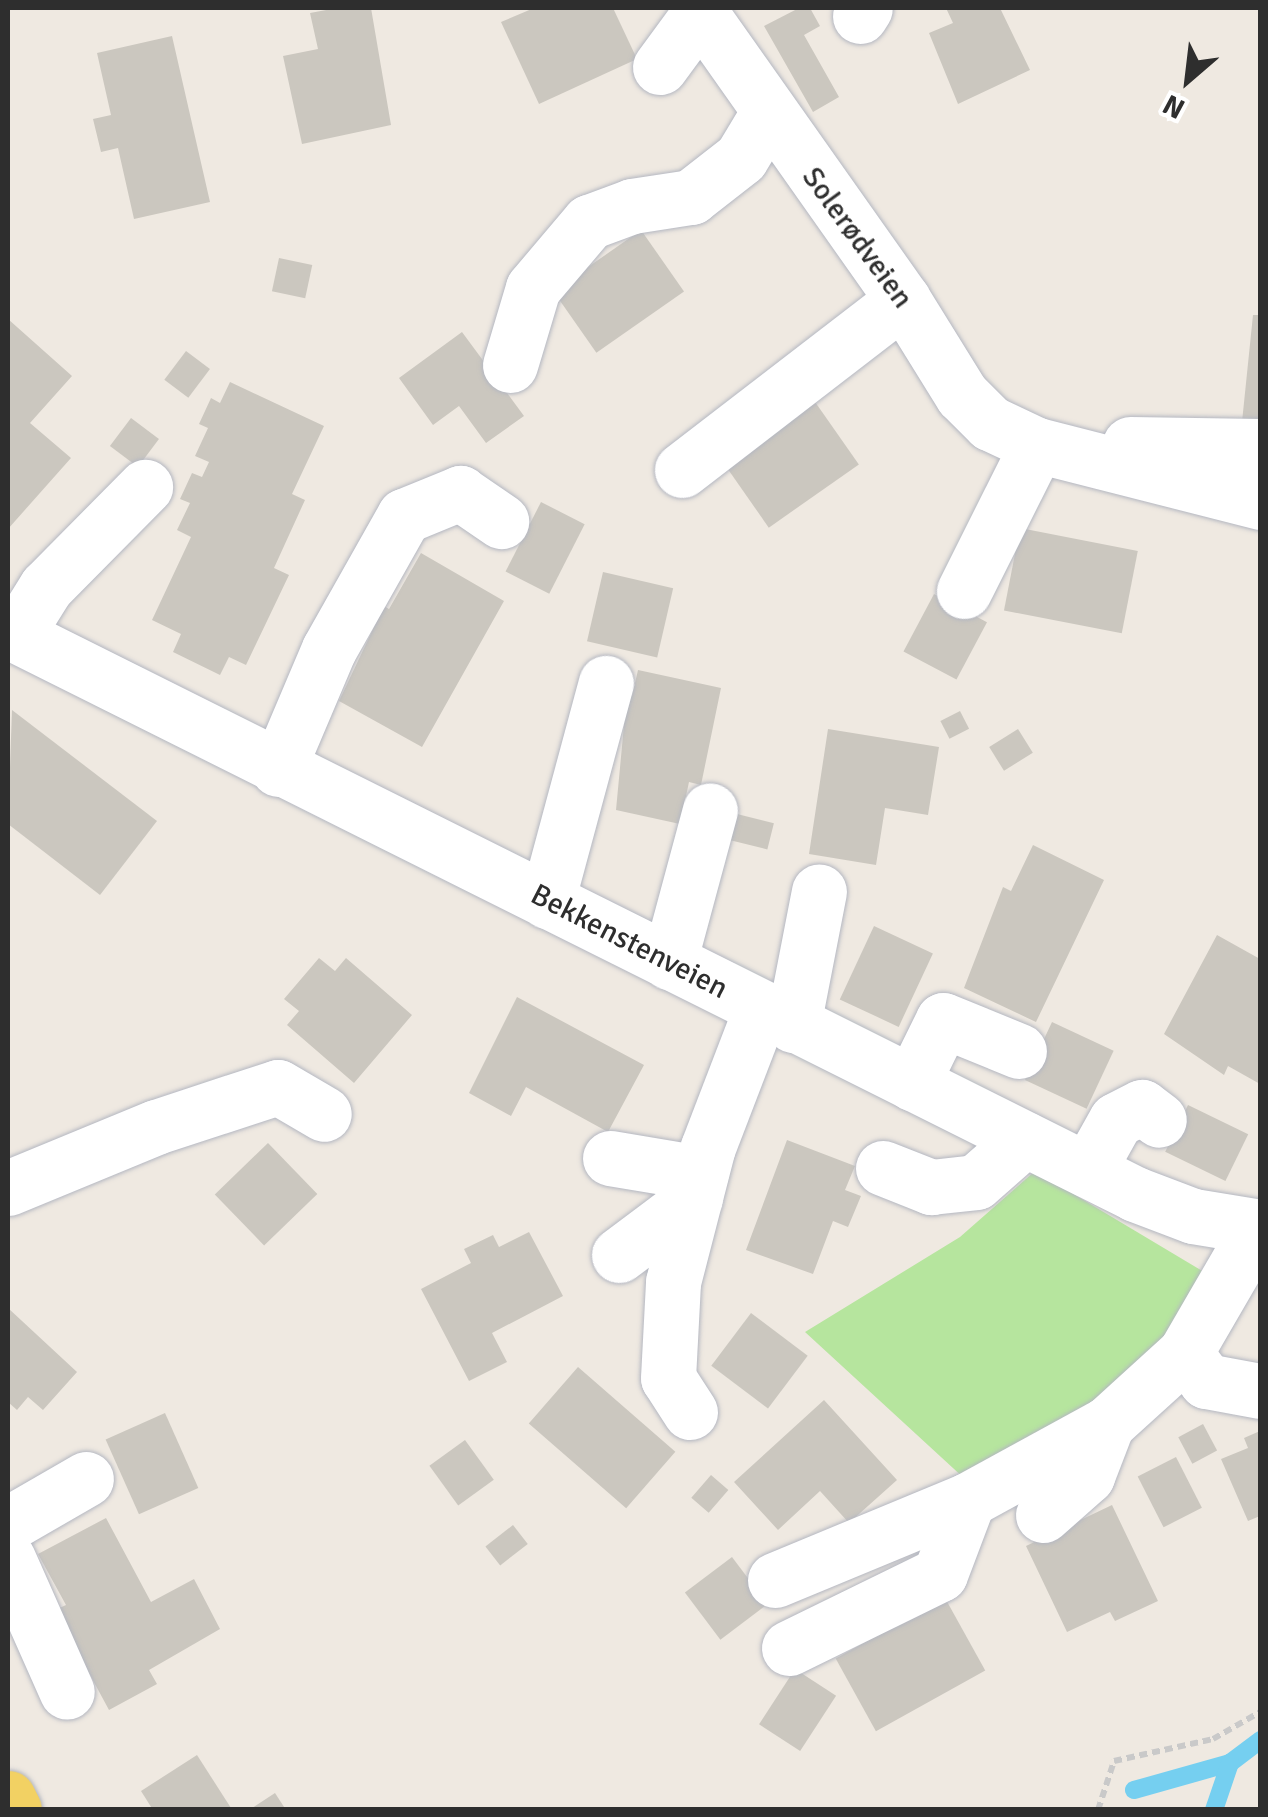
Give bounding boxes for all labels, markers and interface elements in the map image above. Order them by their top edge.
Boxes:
north arrow [1138,30,1238,130]
text: N [1157,87,1191,126]
street label: Solerødveien [794,160,920,316]
street label: Bekkenstenveien [525,877,733,1007]

